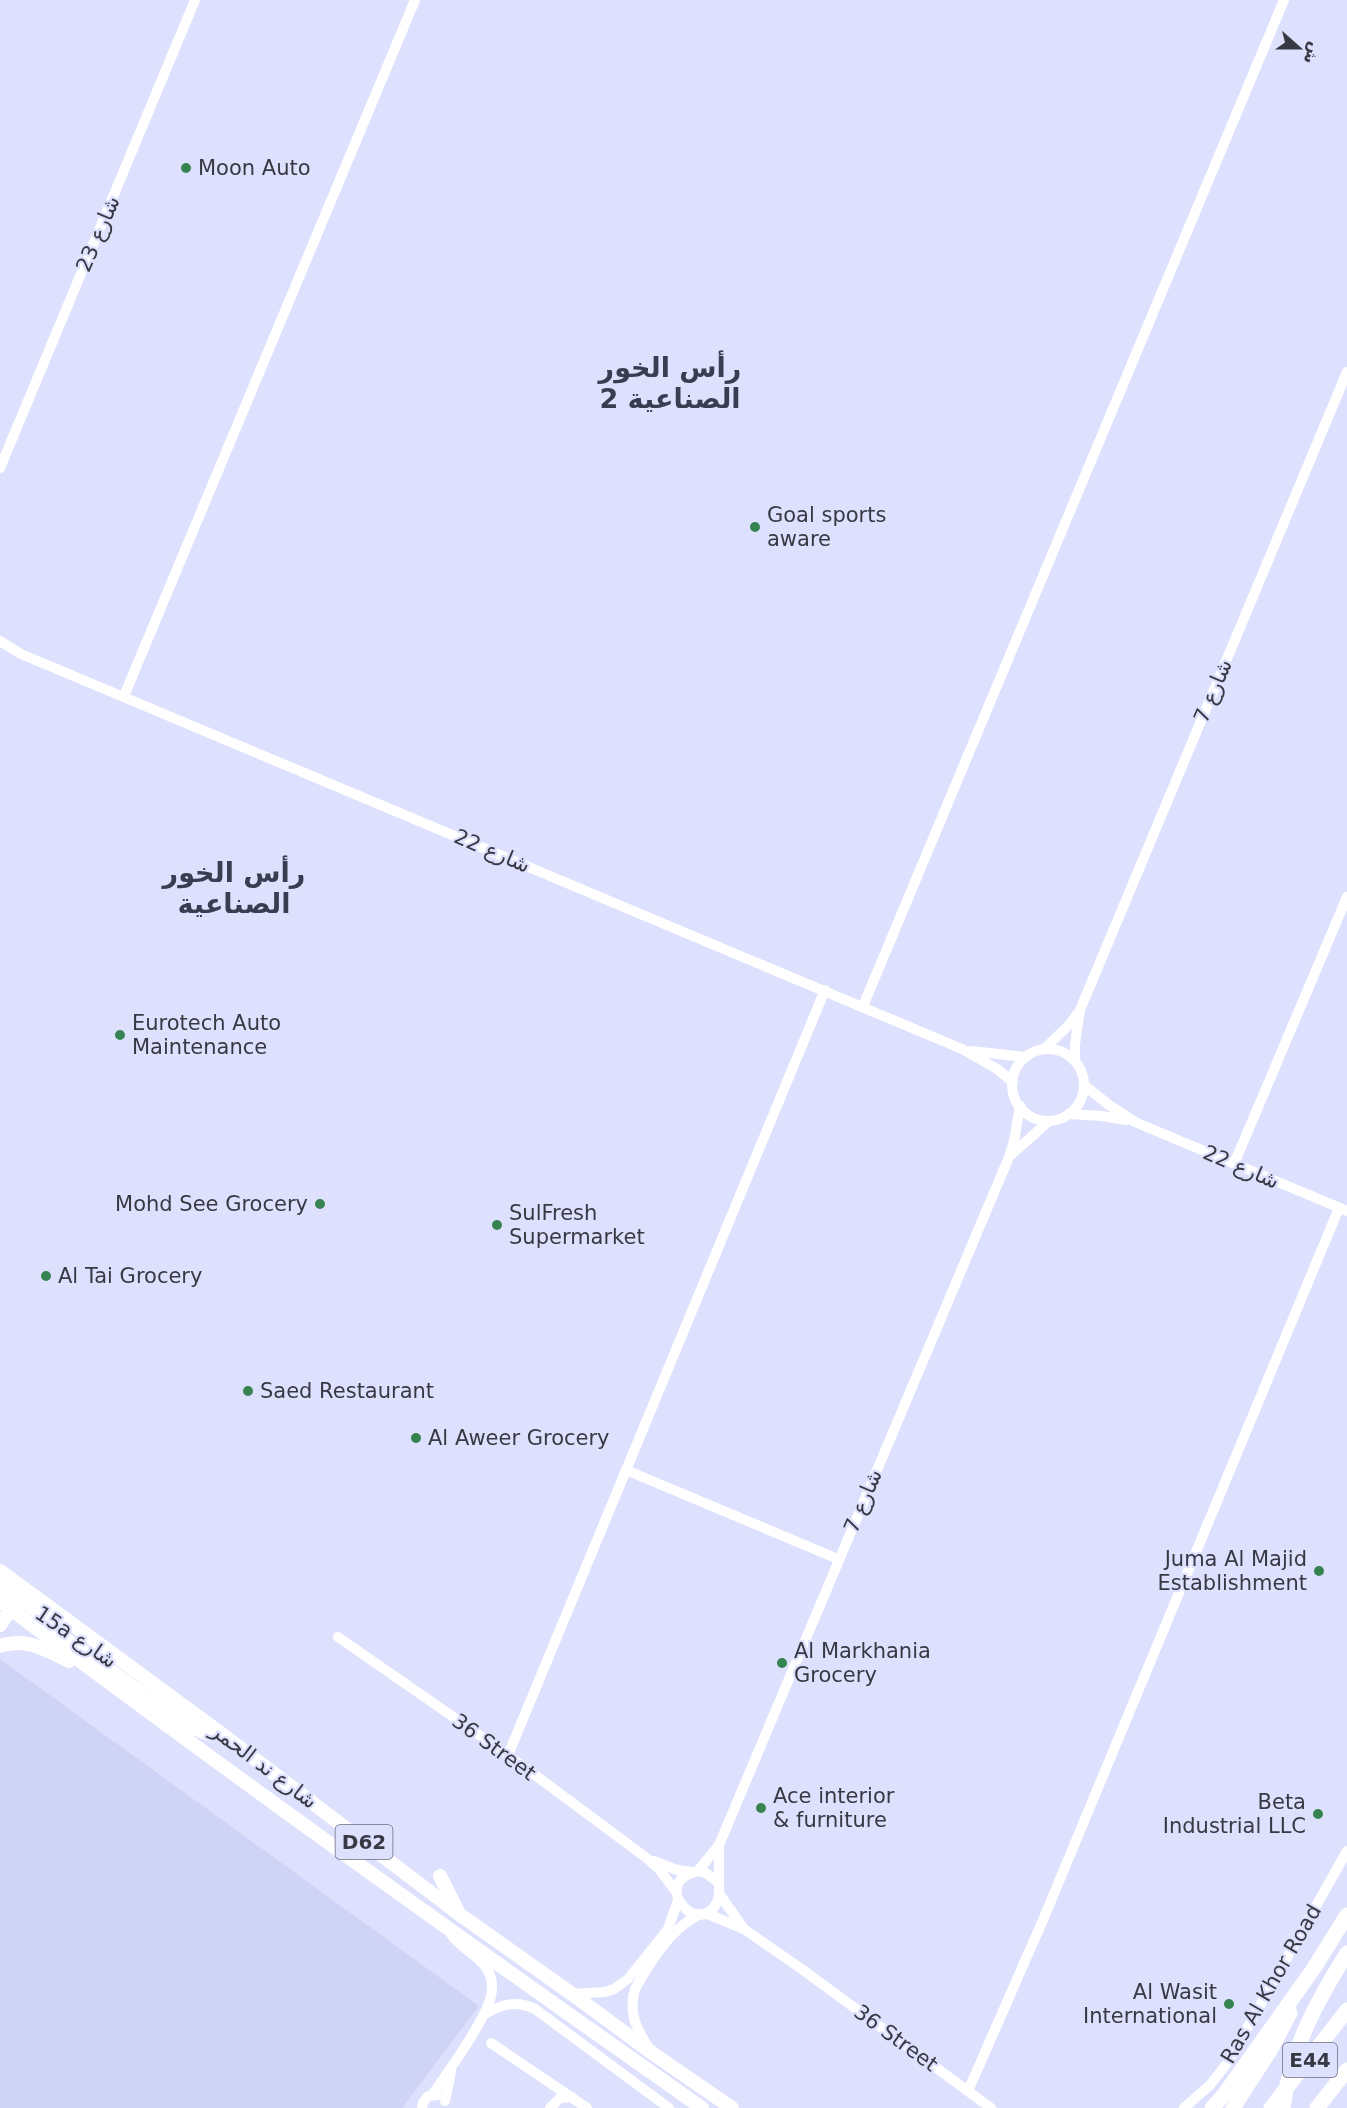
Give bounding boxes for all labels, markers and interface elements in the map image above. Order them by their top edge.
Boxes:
north arrow [1269,18,1329,78]
text: ش [1300,39,1325,67]
place label: Moon Auto [198,156,311,180]
marker: Moon Auto [179,161,193,175]
street label: شارع 23 [71,192,125,276]
district label: رأس الخور الصناعية 2 [597,350,741,414]
place label: Goal sports aware [767,503,886,551]
marker: Goal sports aware [748,520,762,534]
street label: شارع 7 [1189,656,1237,726]
street label: شارع 22 [450,824,534,878]
district label: رأس الخور الصناعية [161,855,305,919]
place label: Eurotech Auto Maintenance [132,1011,281,1059]
marker: Eurotech Auto Maintenance [113,1028,127,1042]
street label: شارع 22 [1199,1140,1283,1194]
place label: Mohd See Grocery [115,1192,308,1216]
marker: Mohd See Grocery [313,1197,327,1211]
place label: SulFresh Supermarket [509,1201,645,1249]
marker: SulFresh Supermarket [490,1218,504,1232]
place label: Al Tai Grocery [58,1264,202,1288]
marker: Al Tai Grocery [39,1269,53,1283]
place label: Saed Restaurant [260,1379,434,1403]
marker: Saed Restaurant [241,1384,255,1398]
place label: Al Aweer Grocery [428,1426,610,1450]
marker: Al Aweer Grocery [409,1431,423,1445]
street label: شارع 7 [839,1466,887,1536]
place label: Juma Al Majid Establishment [1158,1547,1307,1595]
marker: Juma Al Majid Establishment [1312,1564,1326,1578]
street label: 15a شارع [31,1601,121,1673]
place label: Al Markhania Grocery [794,1639,931,1687]
marker: Al Markhania Grocery [775,1656,789,1670]
street label: 36 Street [448,1709,540,1785]
street label: شارع ند الحمر [206,1718,322,1814]
place label: Ace interior & furniture [773,1784,895,1832]
place label: Beta Industrial LLC [1163,1790,1306,1838]
marker: Ace interior & furniture [754,1801,768,1815]
marker: Beta Industrial LLC [1311,1807,1325,1821]
road number: D62 [336,1825,392,1859]
street label: Ras Al Khor Road [1216,1900,1326,2068]
place label: Al Wasit International [1083,1980,1217,2028]
marker: Al Wasit International [1222,1997,1236,2011]
street label: 36 Street [850,2000,942,2076]
road number: E44 [1283,2043,1337,2077]

